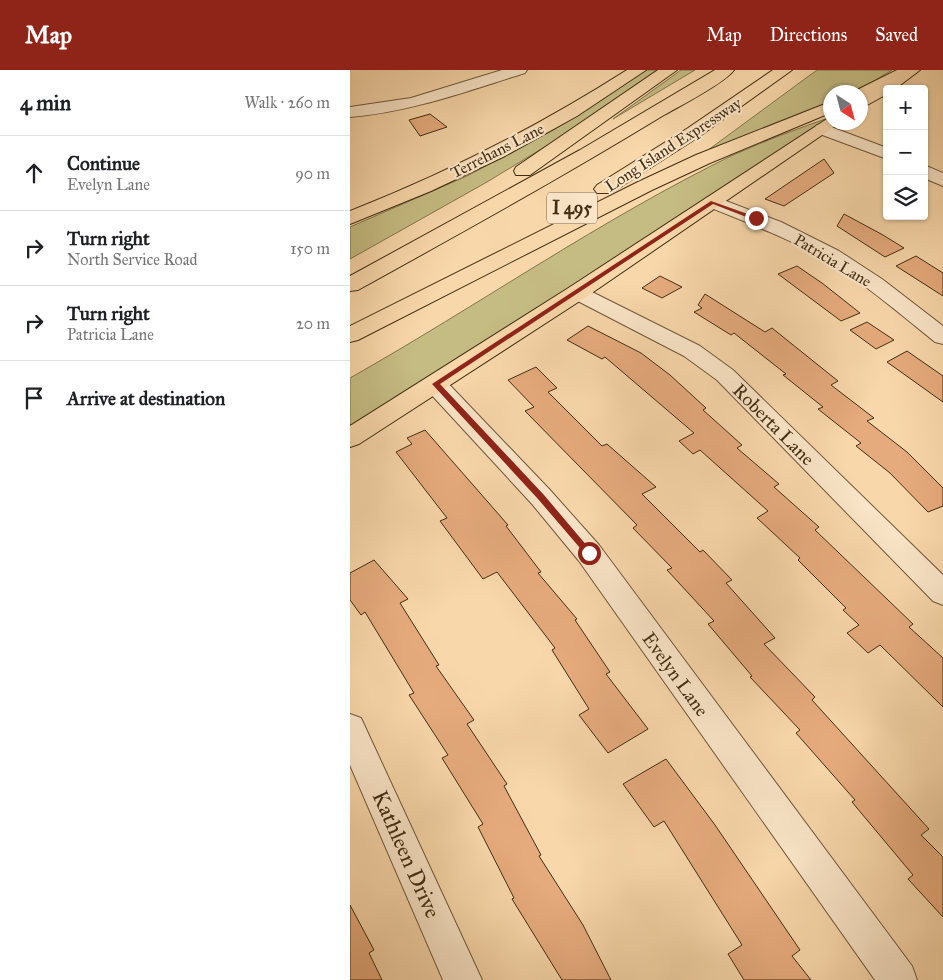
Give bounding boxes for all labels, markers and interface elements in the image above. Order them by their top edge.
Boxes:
text: Map [25,20,72,50]
text: Map [706,24,742,46]
text: Directions [770,24,847,46]
text: Saved [875,24,918,46]
north arrow [823,85,868,130]
map controls [883,85,928,220]
button: + [883,85,928,130]
text: 4 min [20,90,71,116]
text: Walk · 260 m [244,93,330,112]
street label: Long Island Expressway [602,93,746,196]
street label: Terrehans Lane [447,119,547,182]
button: − [883,130,928,175]
text: Continue [67,152,140,175]
icon: ahead [20,159,48,187]
text: 90 m [295,164,330,183]
text: Evelyn Lane [67,175,150,194]
button: layers [883,175,928,220]
road number: I 495 [547,192,597,224]
route end [745,207,768,230]
text: Turn right [67,227,150,250]
street label: Patricia Lane [791,230,875,291]
icon: right [20,234,48,262]
text: 150 m [290,239,330,258]
text: North Service Road [67,250,198,269]
text: Turn right [67,302,150,325]
icon: right [20,309,48,337]
text: 20 m [296,314,330,333]
text: Patricia Lane [67,325,154,344]
street label: Roberta Lane [728,379,819,470]
icon: arrive [20,384,48,412]
text: Arrive at destination [67,387,225,410]
route start [578,542,601,565]
street label: Evelyn Lane [637,628,714,721]
street label: Kathleen Drive [366,786,447,922]

